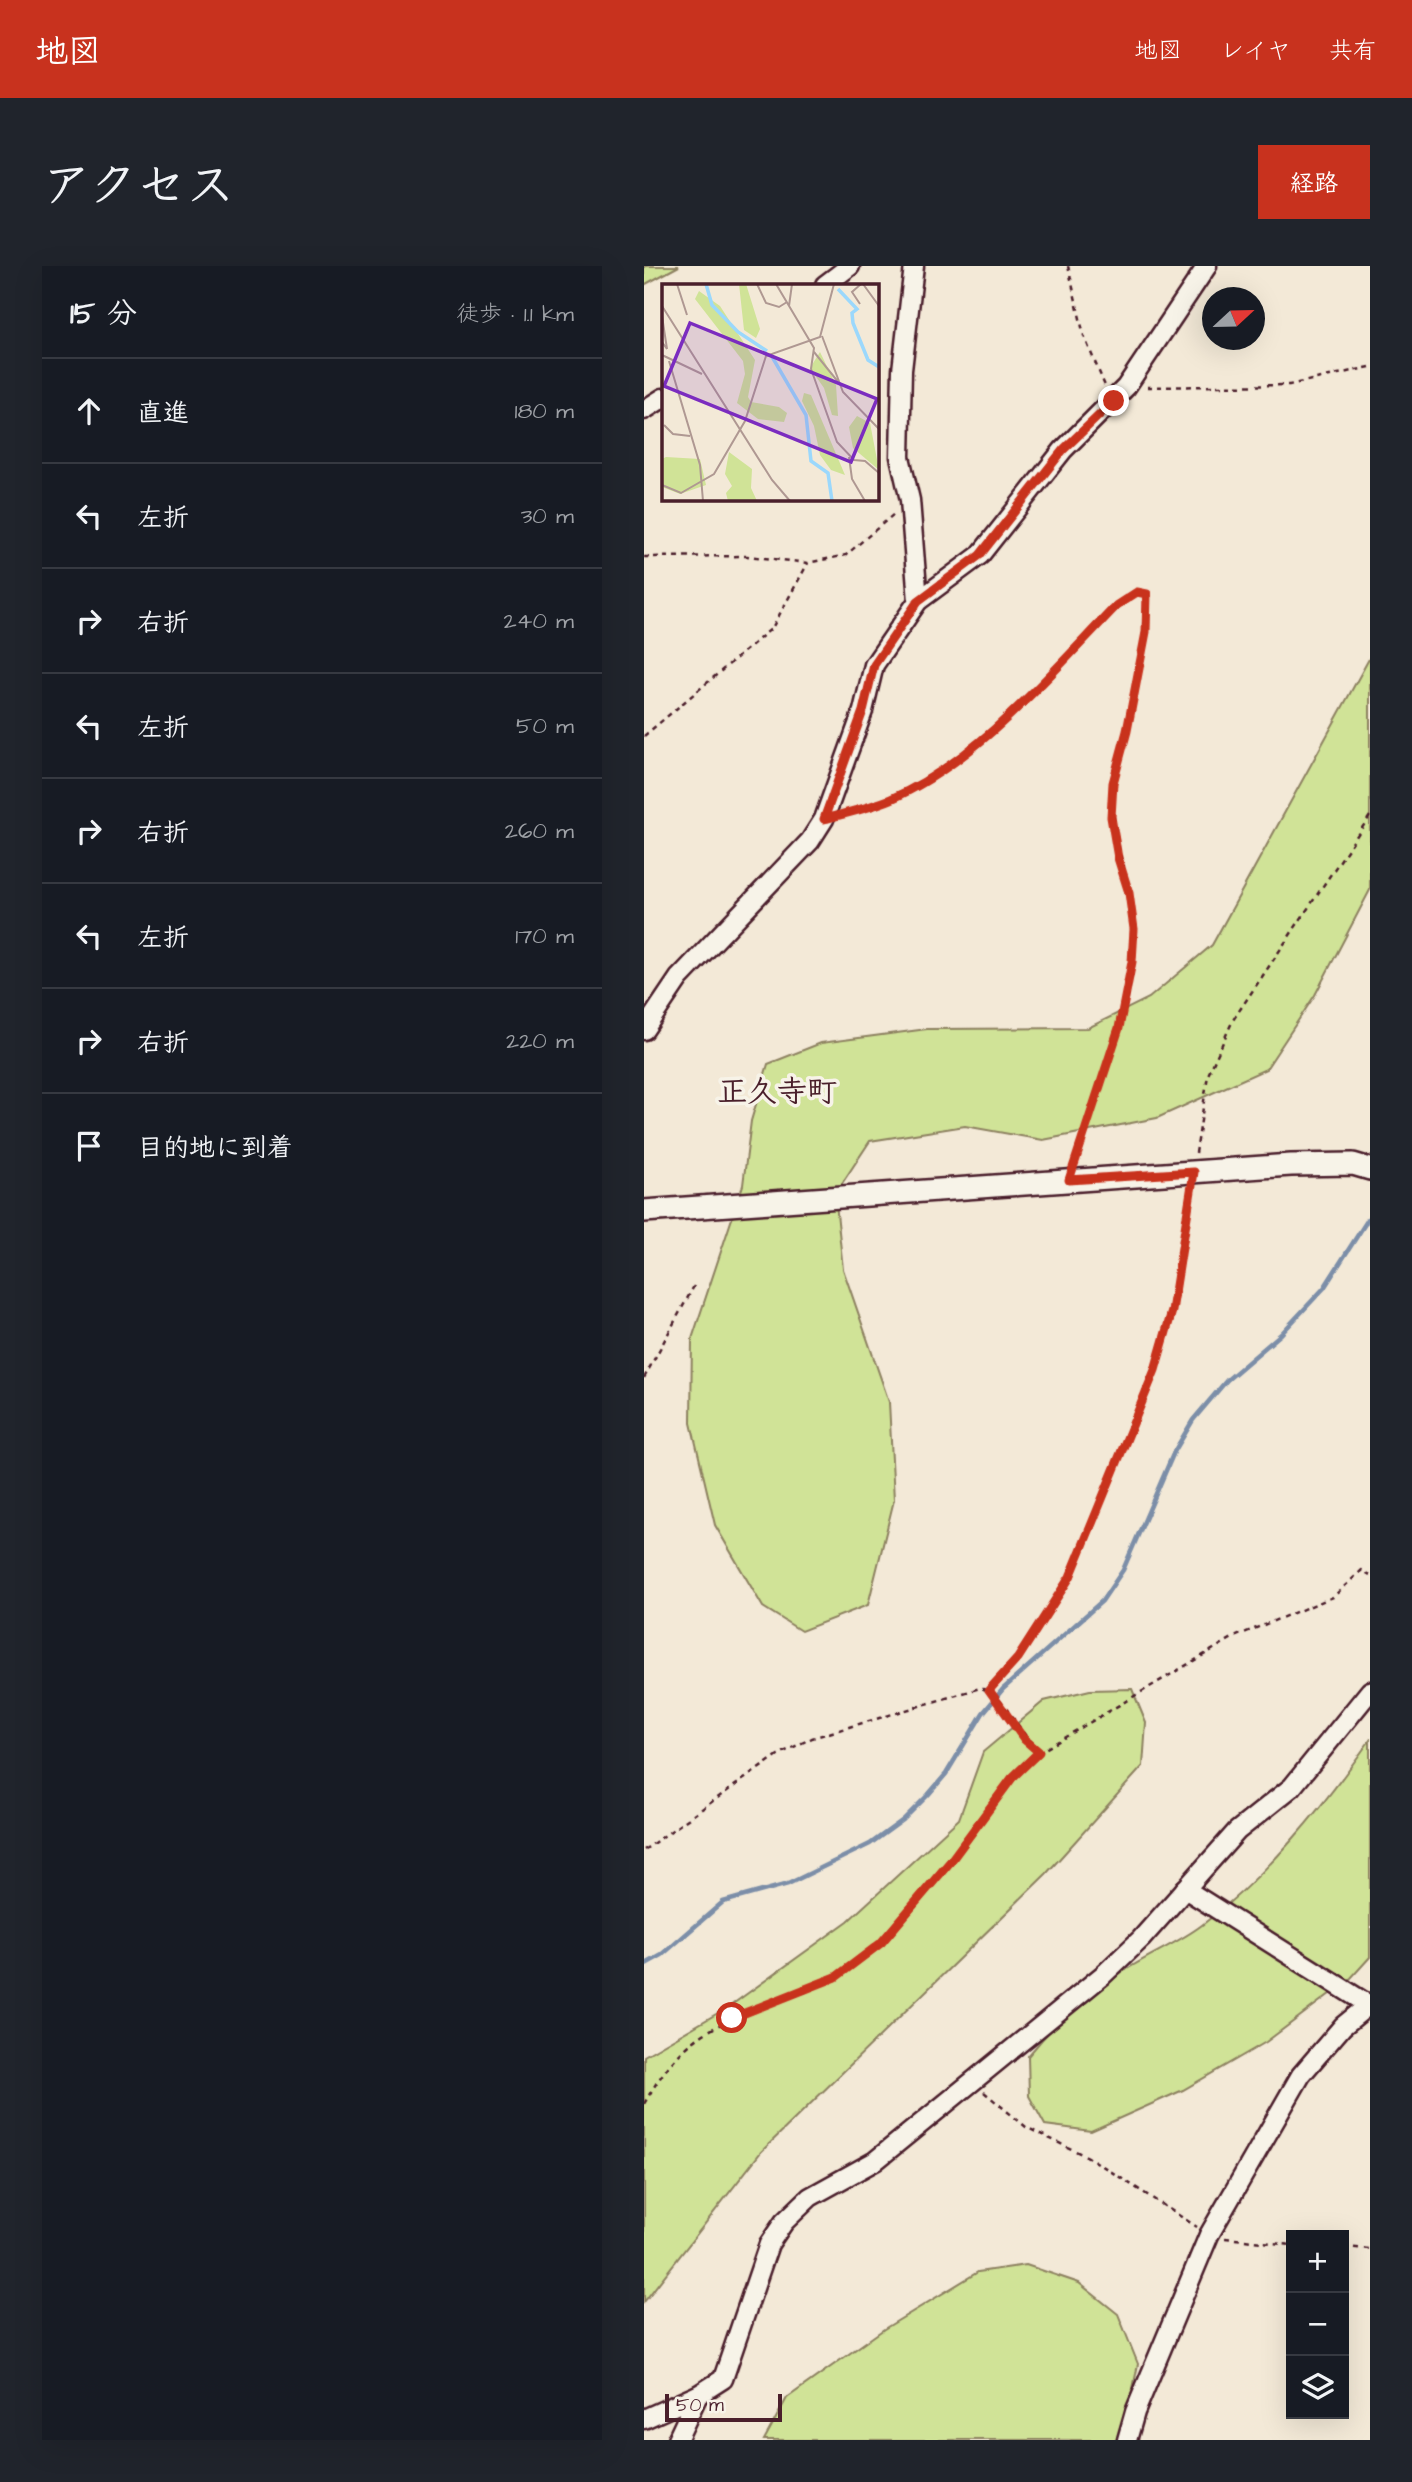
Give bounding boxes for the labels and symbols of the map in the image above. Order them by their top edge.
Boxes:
inset map [662,284,878,500]
north arrow [1202,287,1265,350]
route end [1098,385,1129,416]
district label: 正久寺町 [717,1071,837,1113]
route start [716,2002,747,2033]
scale bar [665,2391,782,2423]

